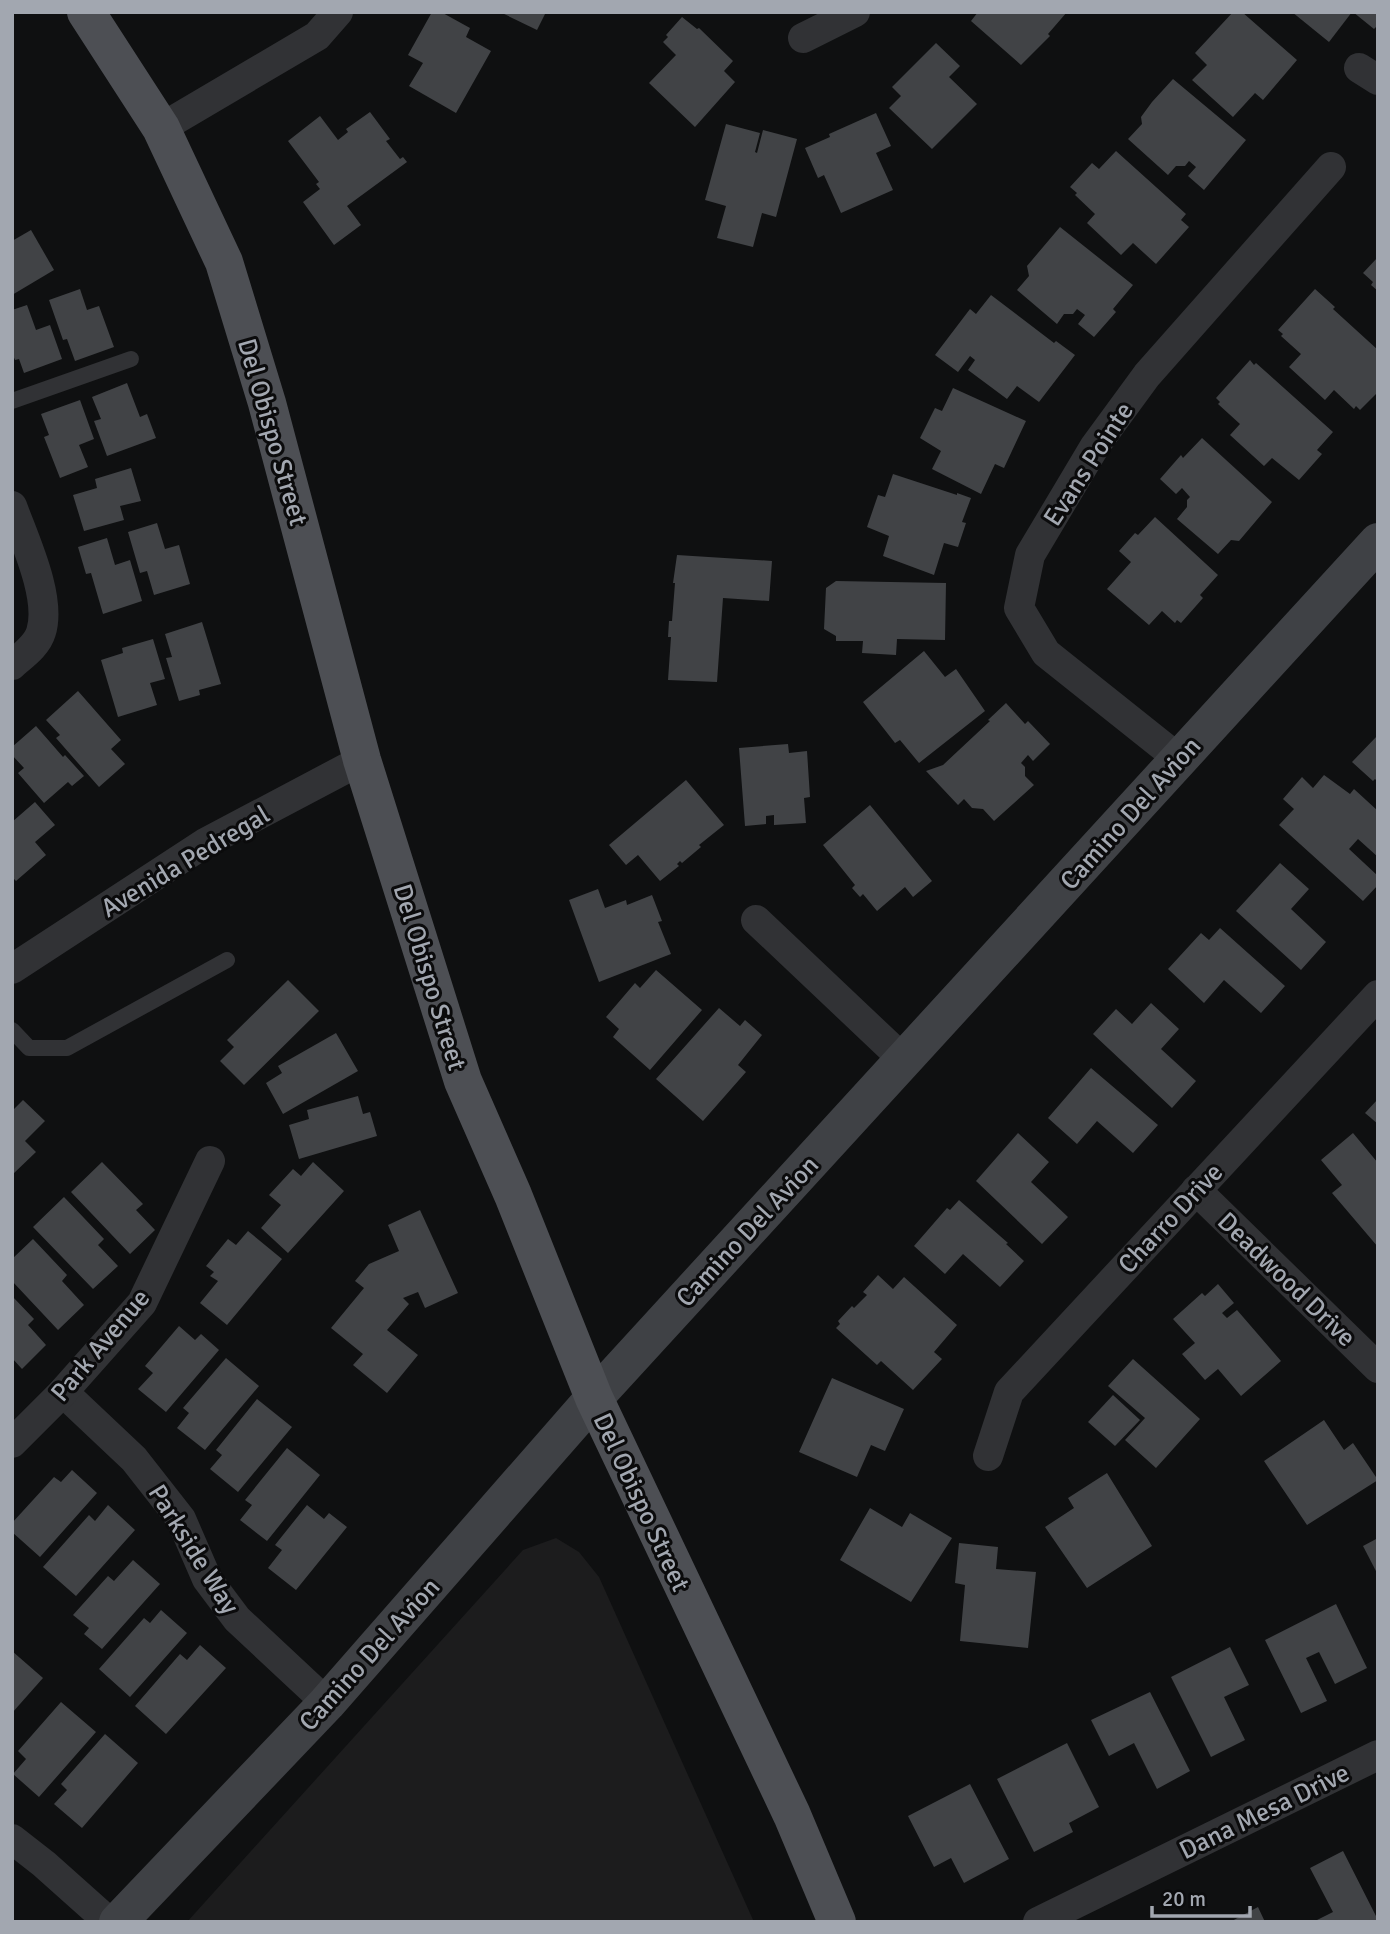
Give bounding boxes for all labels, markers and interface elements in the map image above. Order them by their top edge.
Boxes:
street label: Del Obispo Street [230,335,314,530]
street label: Evans Pointe [1037,397,1141,532]
street label: Camino Del Avion [1054,731,1208,897]
street label: Avenida Pedregal [95,799,276,925]
street label: Del Obispo Street [385,880,473,1074]
street label: Camino Del Avion [670,1150,826,1314]
street label: Charro Drive [1112,1157,1230,1280]
street label: Deadwood Drive [1211,1206,1362,1354]
street label: Park Avenue [44,1283,157,1408]
street label: Del Obispo Street [586,1408,696,1597]
street label: Parkside Way [141,1479,246,1620]
street label: Camino Del Avion [293,1572,447,1738]
street label: Dana Mesa Drive [1174,1757,1355,1867]
scale bar [1152,1874,1250,1918]
text: 20 m [1162,1886,1206,1912]

